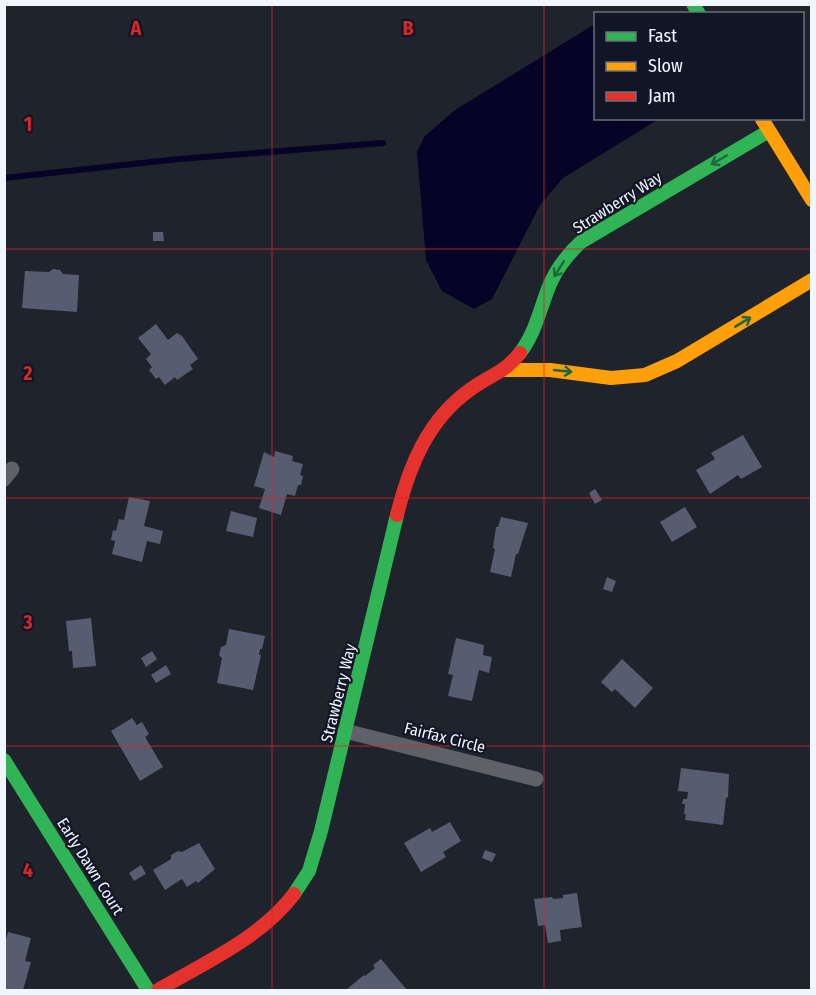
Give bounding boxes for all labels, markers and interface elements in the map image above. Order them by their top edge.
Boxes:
legend [594,12,804,120]
text: A [130,16,143,40]
text: B [402,16,414,40]
text: Fast [648,25,677,47]
text: Slow [648,55,683,77]
text: Jam [648,85,676,107]
text: 1 [24,112,32,136]
one-way arrow [711,155,728,167]
street label: Strawberry Way [569,167,666,237]
one-way arrow [552,260,565,277]
one-way arrow [734,315,751,327]
text: 2 [22,361,33,385]
one-way arrow [552,366,572,377]
text: 3 [22,610,33,634]
street label: Strawberry Way [317,641,360,745]
street label: Fairfax Circle [402,718,487,757]
street label: Early Dawn Court [53,814,128,919]
text: 4 [23,858,33,882]

